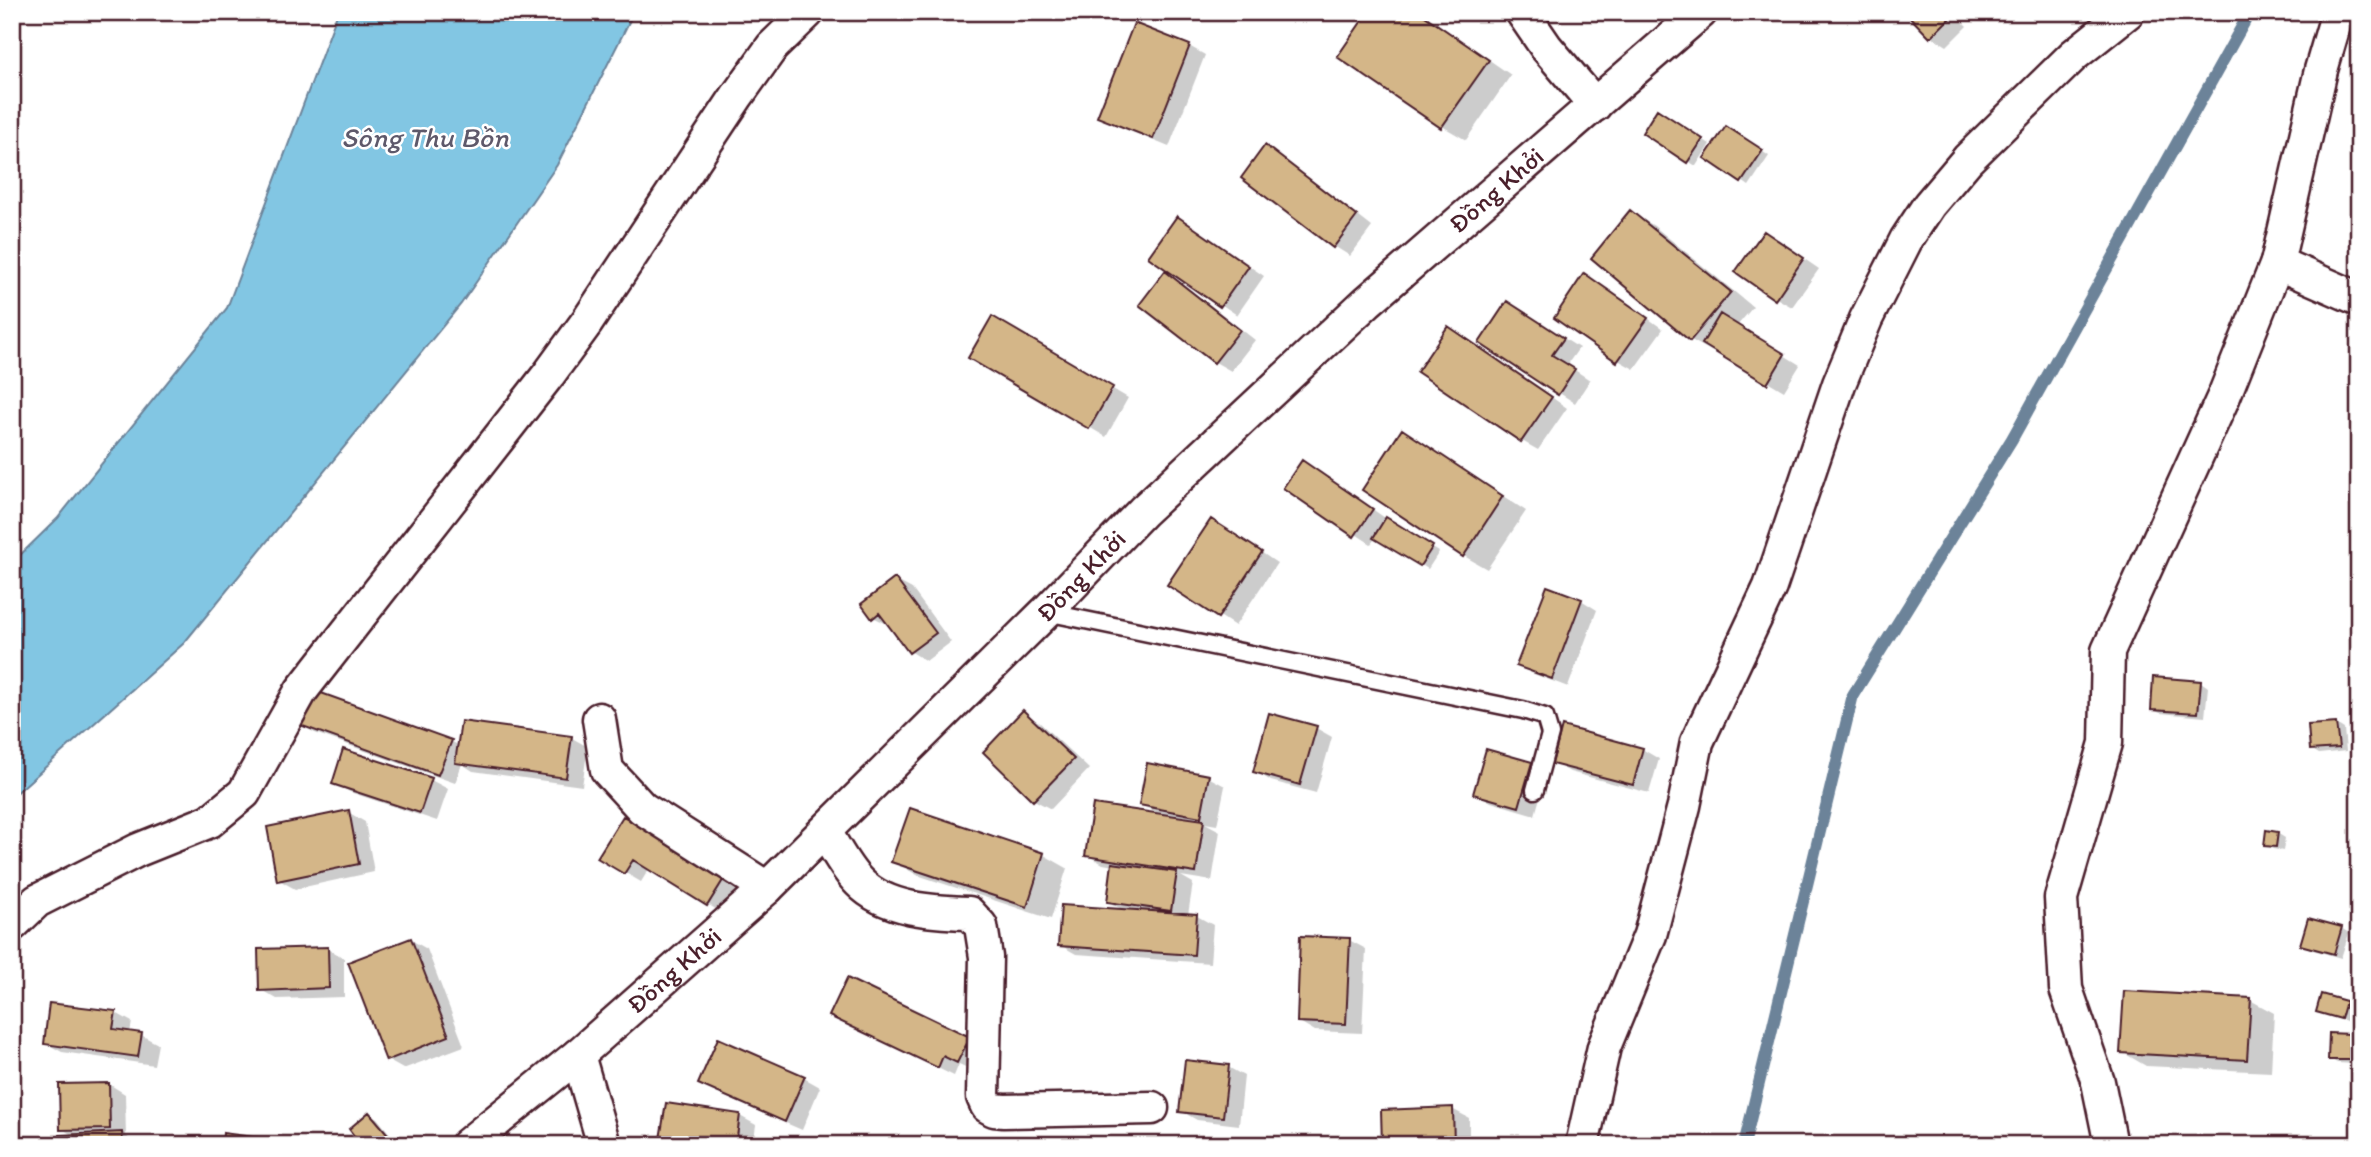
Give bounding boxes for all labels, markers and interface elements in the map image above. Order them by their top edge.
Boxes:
water label: Sông Thu Bồn [341,120,509,154]
street label: Đồng Khởi [1442,140,1550,240]
street label: Đồng Khởi [1029,523,1132,628]
street label: Đồng Khởi [620,920,728,1020]

